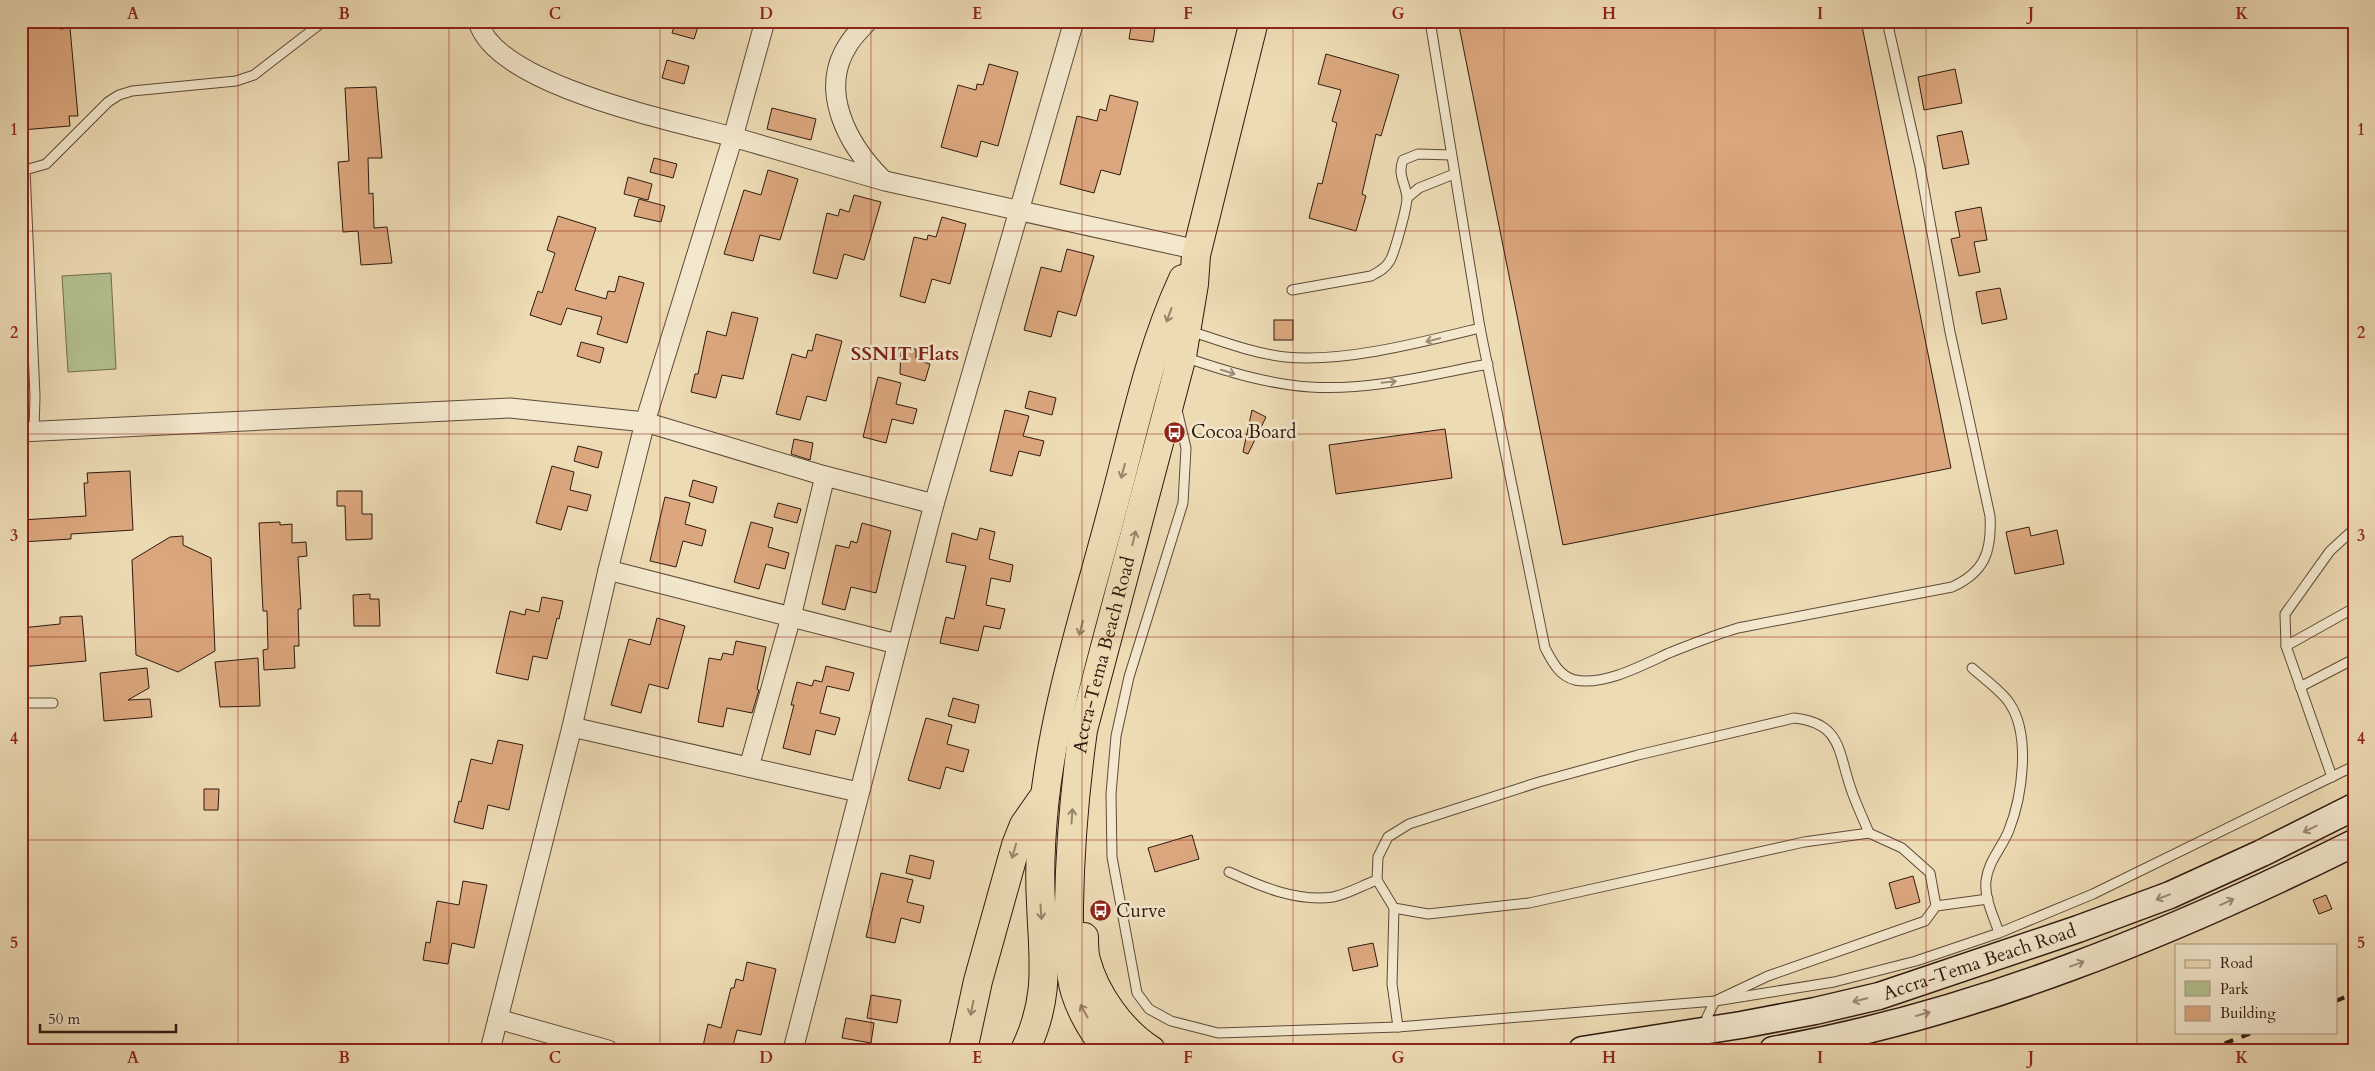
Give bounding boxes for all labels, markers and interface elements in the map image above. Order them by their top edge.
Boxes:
text: A [127,3,139,25]
text: B [338,3,350,25]
text: C [549,3,561,25]
text: D [759,3,773,25]
text: E [972,3,982,25]
text: F [1183,3,1193,25]
text: G [1391,3,1405,25]
text: H [1602,3,1616,25]
text: I [1817,3,1823,25]
text: J [2026,3,2034,25]
text: K [2236,3,2249,25]
text: 1 [10,119,18,141]
text: 1 [2357,119,2365,141]
one-way arrow [1164,307,1173,322]
text: 2 [10,322,18,344]
text: 2 [2357,322,2365,344]
one-way arrow [1425,335,1441,345]
district label: SSNIT Flats [851,340,959,367]
one-way arrow [1220,367,1236,377]
one-way arrow [1380,377,1396,387]
place label: Cocoa Board [1191,419,1296,445]
bus stop icon: Cocoa Board [1163,420,1187,444]
one-way arrow [1118,462,1127,478]
text: 3 [10,525,18,547]
text: 3 [2357,525,2365,547]
one-way arrow [1130,530,1139,546]
street label: Accra-Tema Beach Road [1067,554,1141,755]
one-way arrow [1076,619,1085,635]
text: 4 [10,728,18,750]
text: 4 [2357,728,2365,750]
one-way arrow [1068,808,1077,824]
one-way arrow [2303,825,2318,834]
one-way arrow [1009,843,1019,859]
one-way arrow [2156,893,2171,903]
one-way arrow [2219,896,2234,906]
place label: Curve [1116,898,1166,924]
bus stop icon: Curve [1088,899,1112,923]
one-way arrow [1037,904,1046,920]
street label: Accra-Tema Beach Road [1879,918,2079,1007]
text: 5 [10,932,18,954]
text: 5 [2357,932,2365,954]
legend [2175,944,2338,1034]
text: Road [2220,953,2253,973]
one-way arrow [2069,959,2084,968]
text: Park [2220,979,2249,999]
one-way arrow [1853,996,1869,1006]
one-way arrow [967,1000,977,1016]
scale bar [40,1001,176,1033]
text: Building [2220,1003,2276,1023]
one-way arrow [1078,1004,1088,1018]
text: 50 m [48,1009,80,1029]
one-way arrow [1914,1009,1930,1018]
text: A [127,1047,139,1069]
text: B [338,1047,350,1069]
text: C [549,1047,561,1069]
text: D [759,1047,773,1069]
text: E [972,1047,982,1069]
text: F [1183,1047,1193,1069]
text: G [1391,1047,1405,1069]
text: H [1602,1047,1616,1069]
text: I [1817,1047,1823,1069]
text: J [2026,1047,2034,1069]
text: K [2236,1047,2249,1069]

